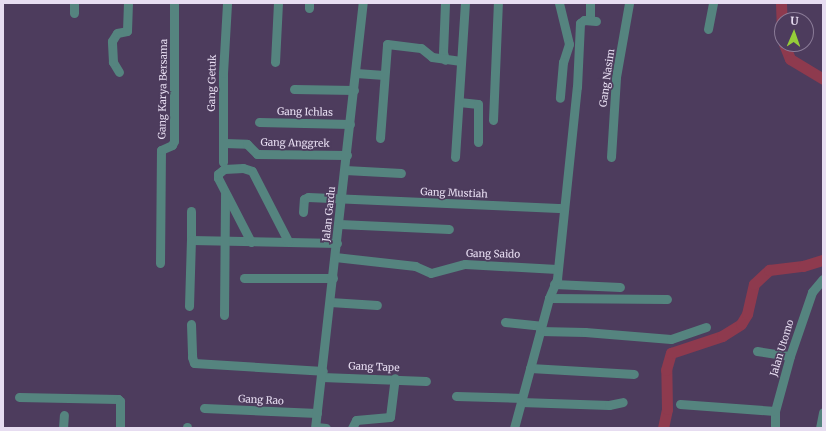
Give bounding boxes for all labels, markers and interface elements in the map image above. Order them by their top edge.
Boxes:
north arrow [774,12,814,52]
text: U [790,14,799,28]
street label: Gang Karya Bersama [156,39,170,139]
street label: Gang Nasim [597,48,617,108]
street label: Gang Getuk [206,55,218,111]
street label: Gang Ichlas [277,106,333,118]
street label: Gang Anggrek [260,136,330,150]
street label: Jalan Gardu [320,186,338,242]
street label: Gang Mustiah [420,186,488,200]
street label: Gang Saido [466,248,520,260]
street label: Jalan Utomo [768,318,796,378]
street label: Gang Tape [348,360,400,374]
street label: Gang Rao [238,393,284,407]

